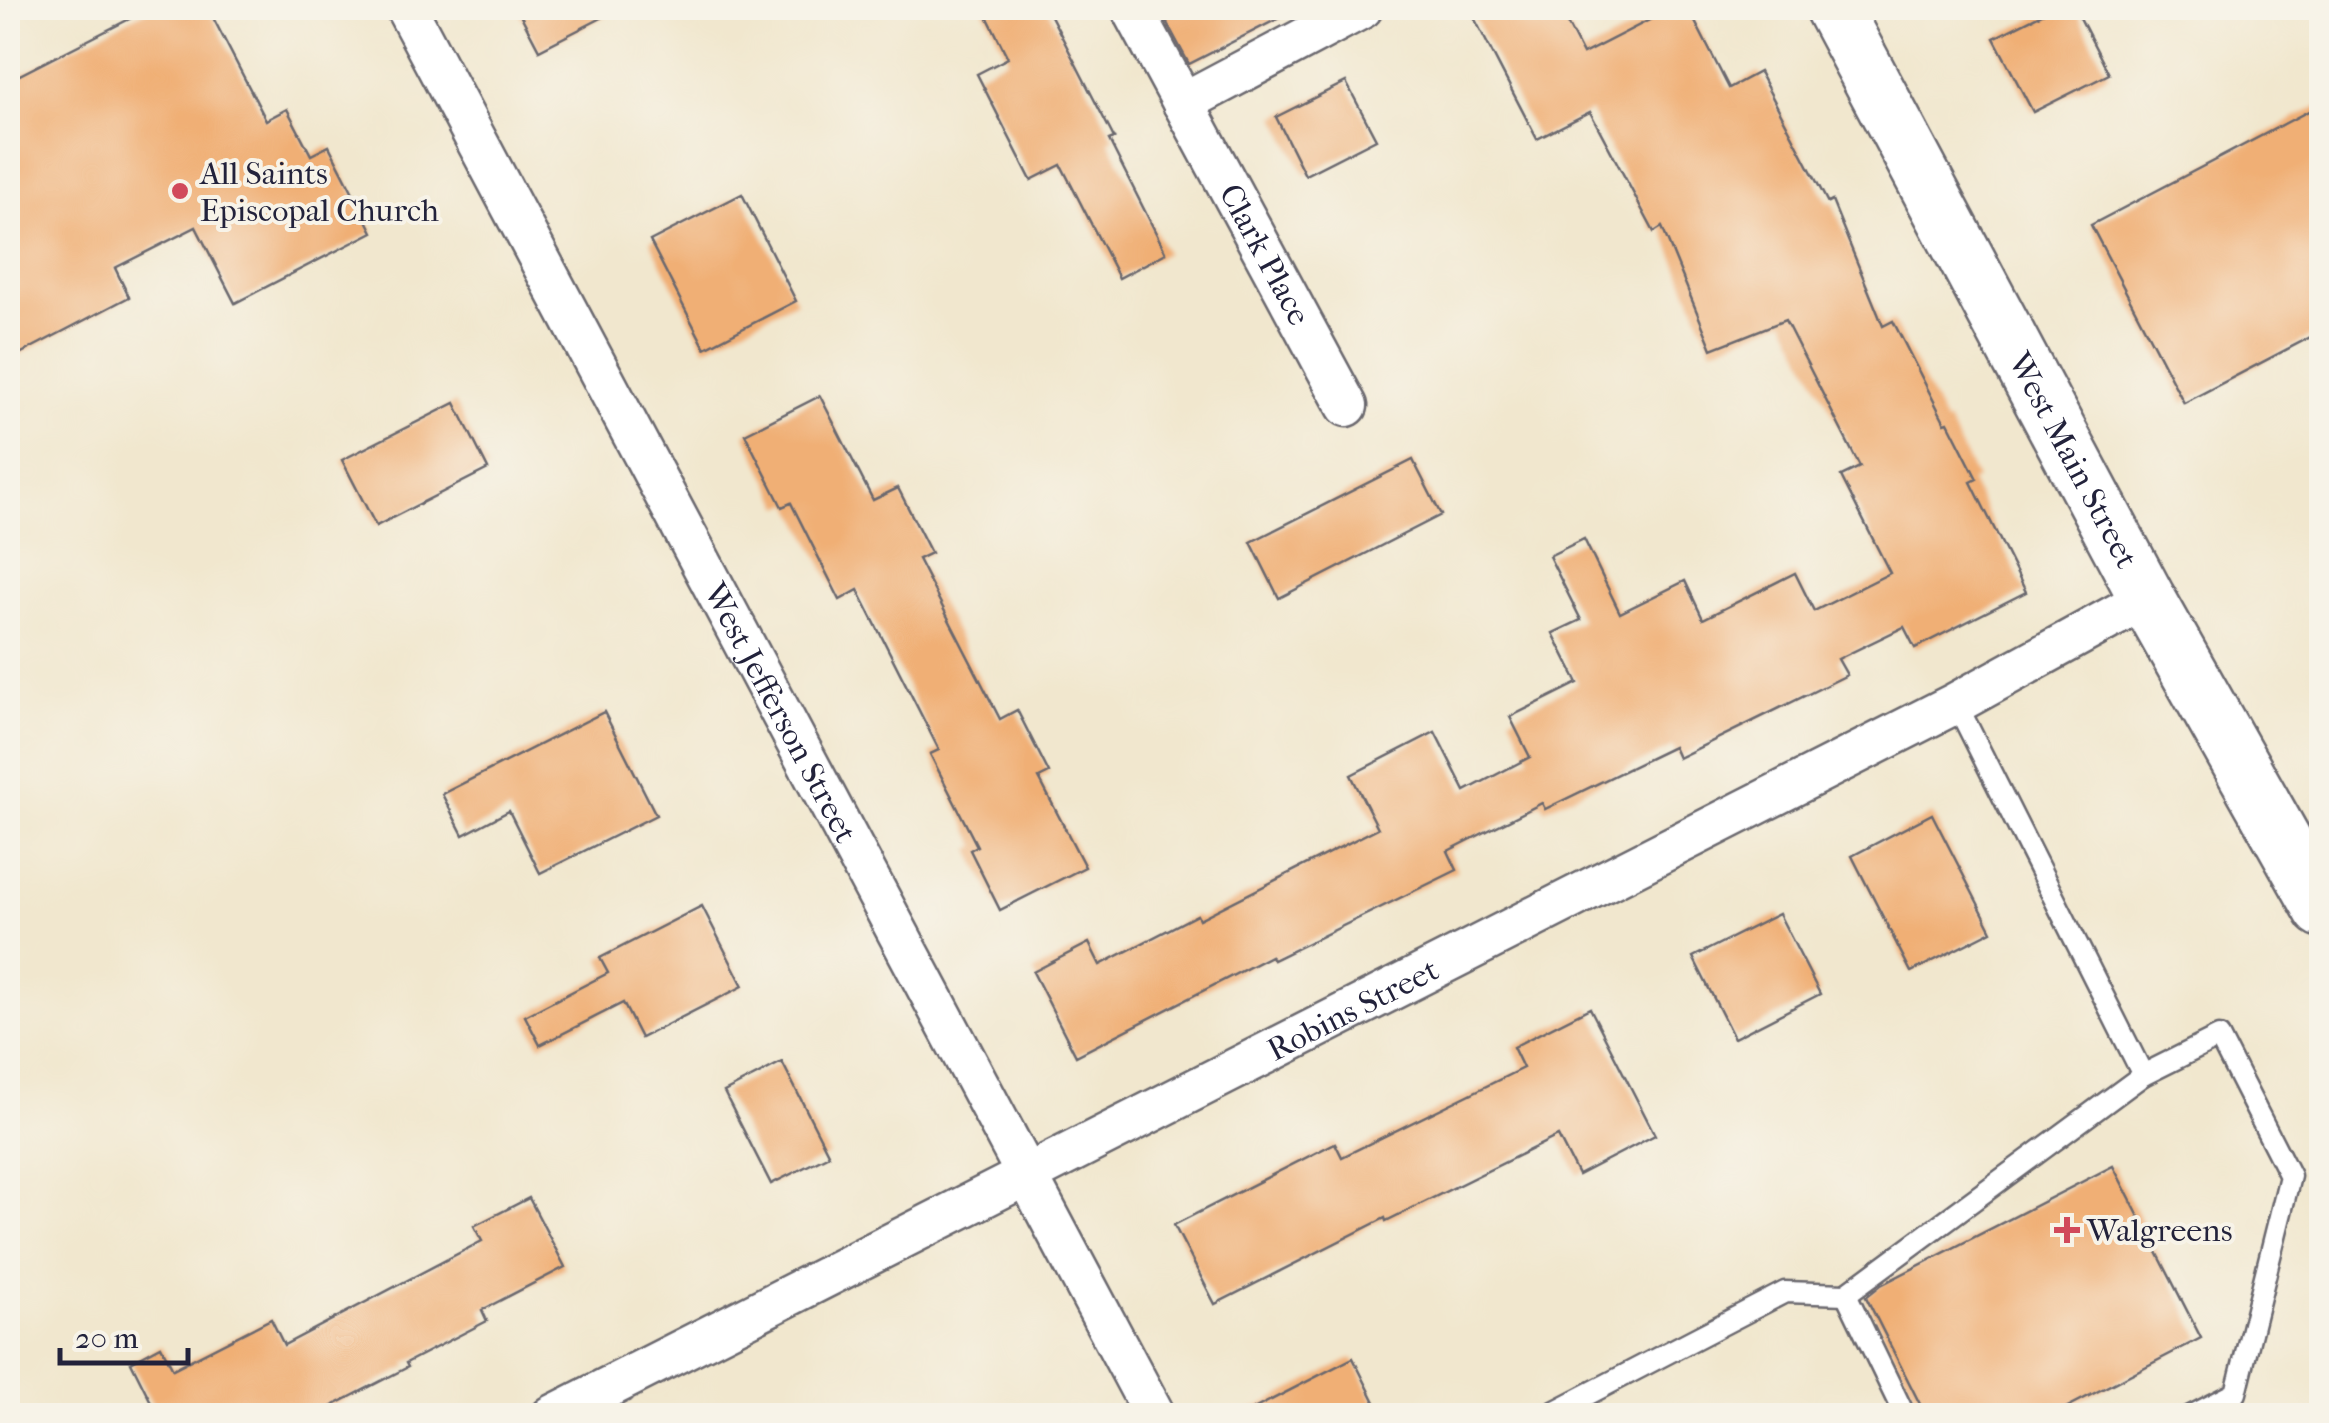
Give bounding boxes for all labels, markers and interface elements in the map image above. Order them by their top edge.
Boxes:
place label: All Saints Episcopal Church [198,155,439,229]
street label: Clark Place [1212,177,1318,331]
marker: All Saints Episcopal Church [169,180,191,202]
street label: West Main Street [2001,345,2146,575]
street label: West Jefferson Street [696,576,865,849]
street label: Robins Street [1261,950,1445,1068]
place label: Walgreens [2086,1212,2233,1249]
marker: Walgreens [2056,1219,2078,1241]
scale bar [60,1303,188,1365]
text: 20 m [75,1321,138,1356]

